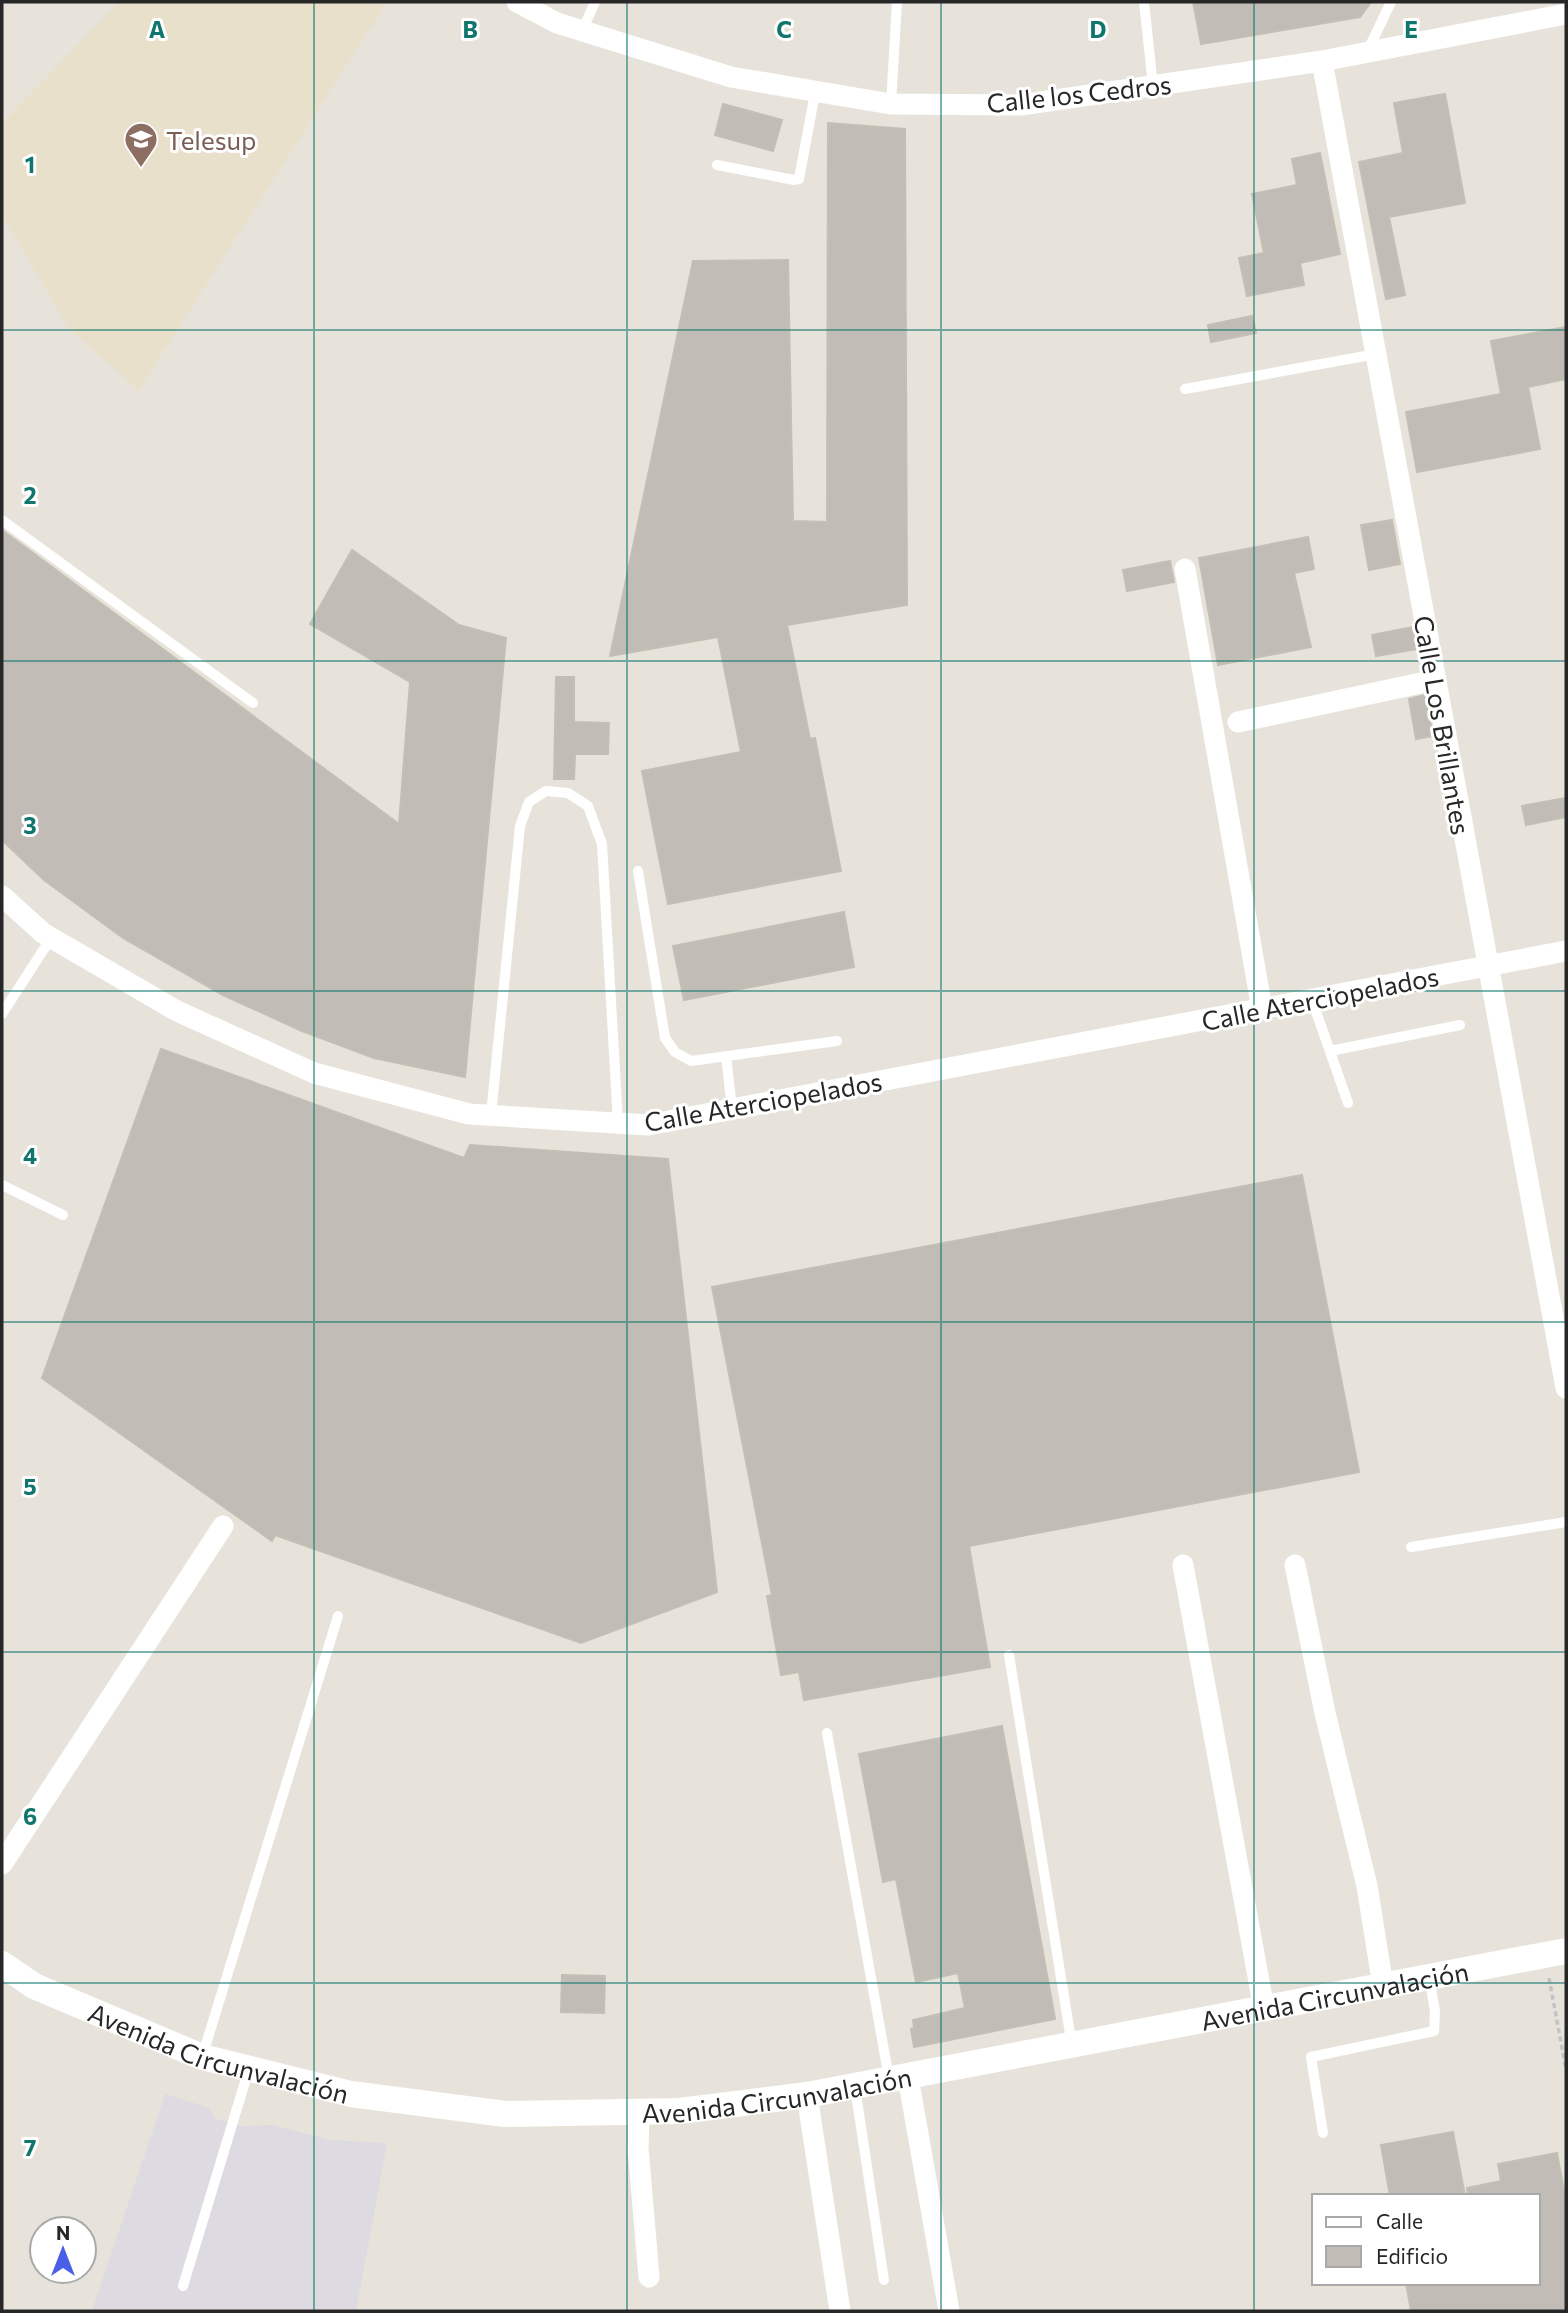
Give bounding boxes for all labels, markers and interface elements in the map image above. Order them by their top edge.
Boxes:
text: A [149,15,166,43]
text: B [462,15,478,43]
text: C [776,15,792,43]
text: D [1090,15,1107,43]
text: E [1404,15,1418,43]
street label: Calle los Cedros [985,68,1173,118]
school or university icon: Telesup [122,120,160,169]
place label: Telesup [166,124,256,155]
text: 1 [25,150,35,178]
text: 2 [23,481,37,509]
street label: Calle Los Brillantes [1408,613,1478,837]
text: 3 [23,811,37,839]
street label: Calle Aterciopelados [1199,960,1441,1036]
street label: Calle Aterciopelados [642,1065,884,1137]
text: 4 [23,1141,37,1169]
text: 5 [23,1472,37,1500]
text: 6 [23,1802,37,1830]
street label: Avenida Circunvalación [1198,1954,1471,2036]
street label: Avenida Circunvalación [84,1996,352,2108]
street label: Avenida Circunvalación [642,2060,914,2127]
text: 7 [24,2133,36,2161]
legend [1312,2194,1540,2285]
text: Calle [1376,2208,1423,2233]
north arrow [28,2215,98,2285]
text: N [56,2221,70,2244]
text: Edificio [1376,2243,1448,2268]

